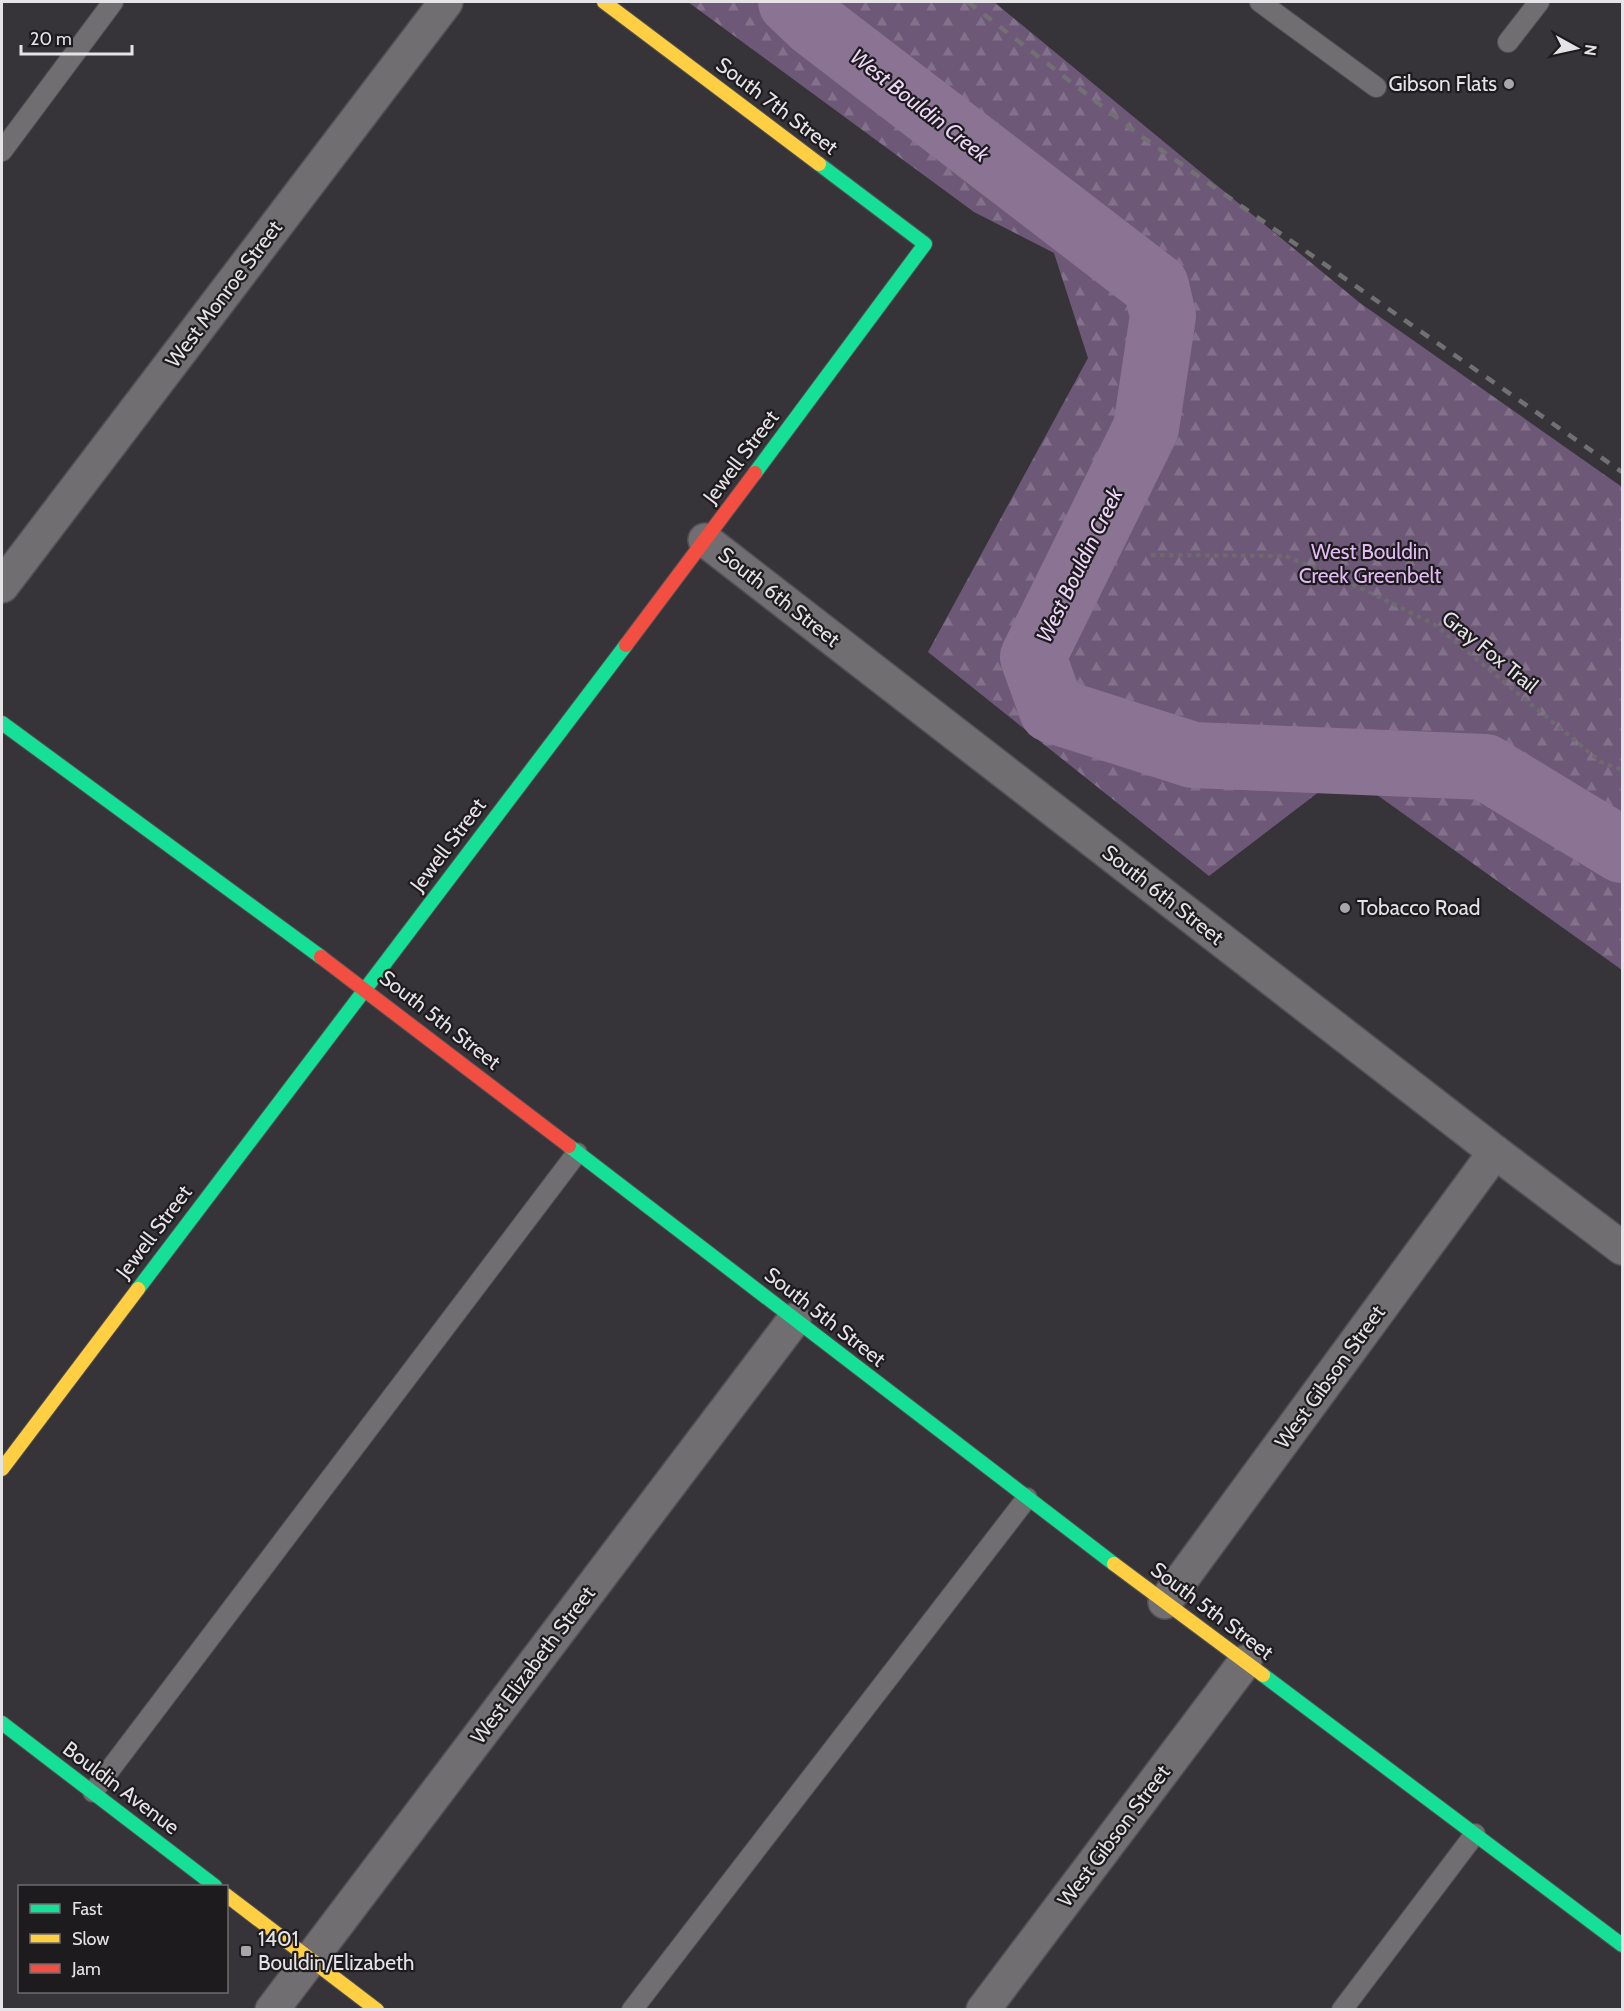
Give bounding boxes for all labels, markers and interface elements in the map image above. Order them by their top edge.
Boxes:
scale bar [21,18,132,56]
north arrow [1546,18,1606,78]
text: 20 m [30,28,72,50]
water label: West Bouldin Creek [845,43,995,168]
text: N [1580,43,1601,57]
street label: South 7th Street [712,52,843,159]
place label: Gibson Flats [1389,71,1497,96]
marker: Gibson Flats [1502,77,1516,91]
street label: West Monroe Street [160,215,287,372]
street label: Jewell Street [697,405,784,509]
water label: West Bouldin Creek [1030,483,1129,647]
park label: West Bouldin Creek Greenbelt [1299,539,1441,588]
street label: South 6th Street [714,541,845,652]
street label: Gray Fox Trail [1437,605,1544,698]
street label: Jewell Street [404,793,491,897]
street label: South 6th Street [1098,839,1229,950]
place label: Tobacco Road [1357,895,1480,920]
marker: Tobacco Road [1338,901,1352,915]
street label: South 5th Street [375,965,506,1075]
street label: Jewell Street [110,1180,197,1284]
street label: South 5th Street [760,1262,891,1372]
street label: West Gibson Street [1269,1300,1390,1453]
street label: South 5th Street [1146,1557,1278,1665]
street label: West Elizabeth Street [465,1581,600,1748]
street label: Bouldin Avenue [58,1736,185,1840]
street label: West Gibson Street [1052,1760,1175,1912]
legend [18,1885,228,1993]
text: Fast [72,1898,103,1920]
place label: 1401 Bouldin/Elizabeth [258,1926,414,1975]
text: Slow [72,1928,109,1950]
marker: 1401 Bouldin/Elizabeth [239,1944,253,1958]
text: Jam [71,1958,101,1980]

